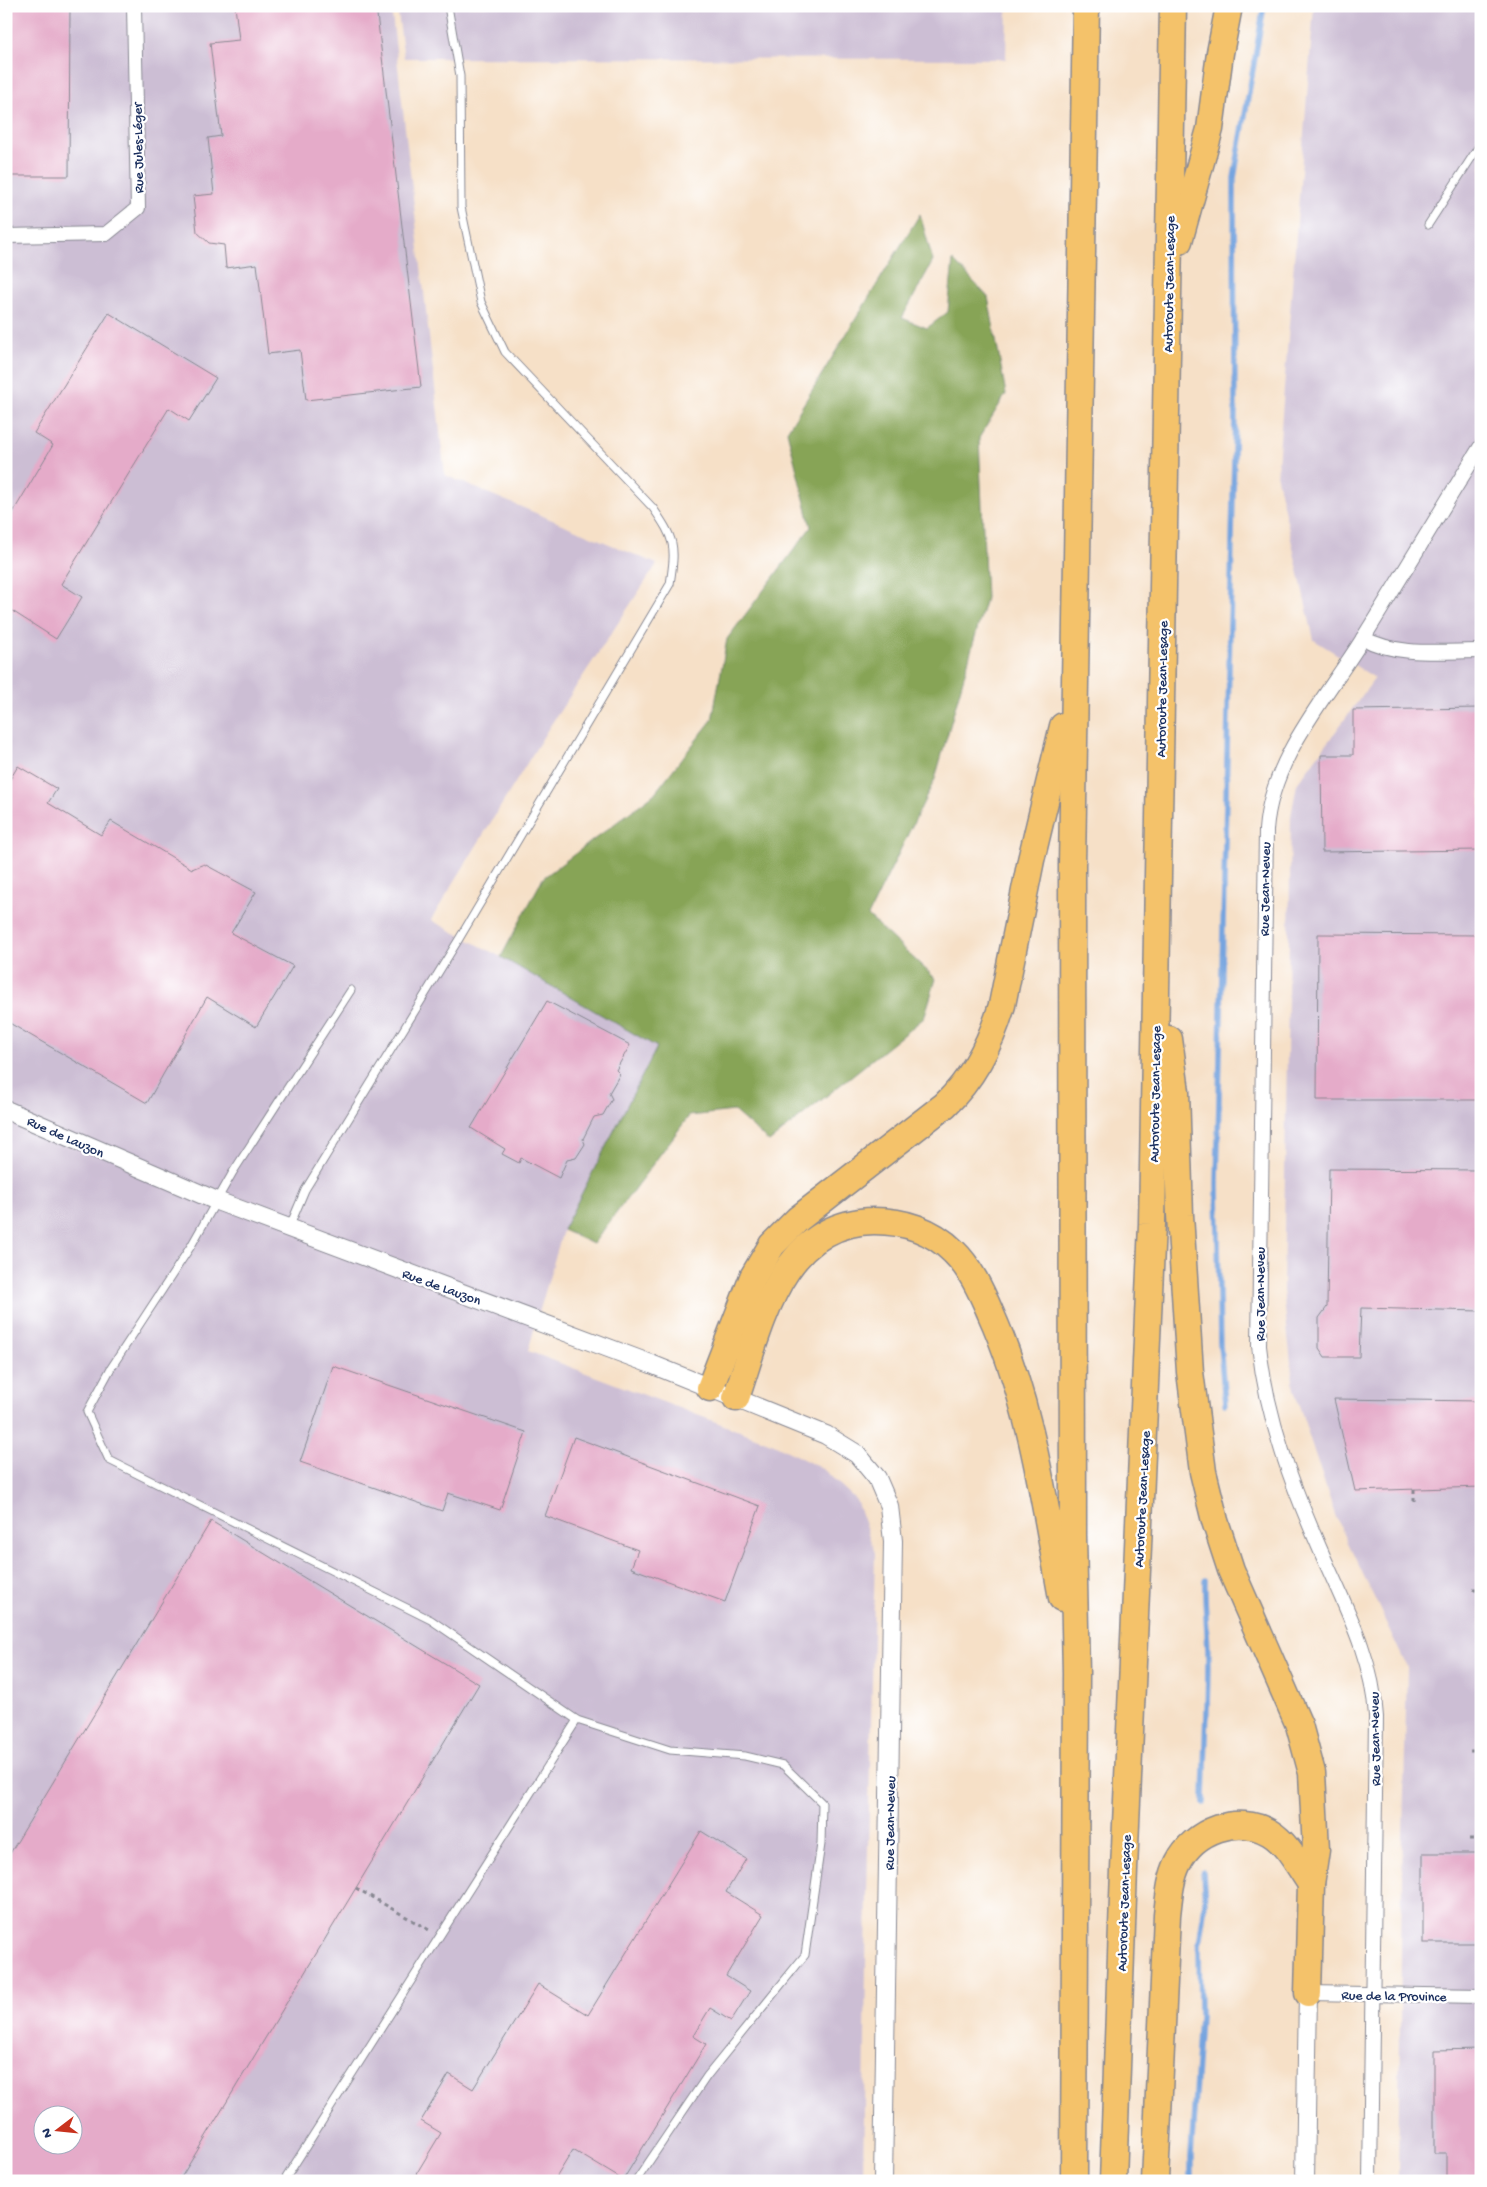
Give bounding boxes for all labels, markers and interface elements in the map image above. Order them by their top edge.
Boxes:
street label: Rue Jules-Léger [130,101,149,193]
street label: Autoroute Jean-Lesage [1161,215,1180,353]
street label: Autoroute Jean-Lesage [1154,620,1173,758]
street label: Rue Jean-Neveu [1257,841,1276,936]
street label: Autoroute Jean-Lesage [1147,1025,1166,1163]
street label: Rue de Lauzon [24,1114,107,1163]
street label: Rue Jean-Neveu [1253,1246,1270,1341]
street label: Rue de Lauzon [399,1266,483,1311]
street label: Autoroute Jean-Lesage [1131,1430,1156,1568]
street label: Rue Jean-Neveu [1367,1691,1386,1786]
street label: Rue Jean-Neveu [882,1775,901,1870]
street label: Autoroute Jean-Lesage [1115,1834,1136,1972]
street label: Rue de la Province [1341,1988,1447,2007]
north arrow [32,2104,82,2154]
text: N [38,2126,57,2140]

